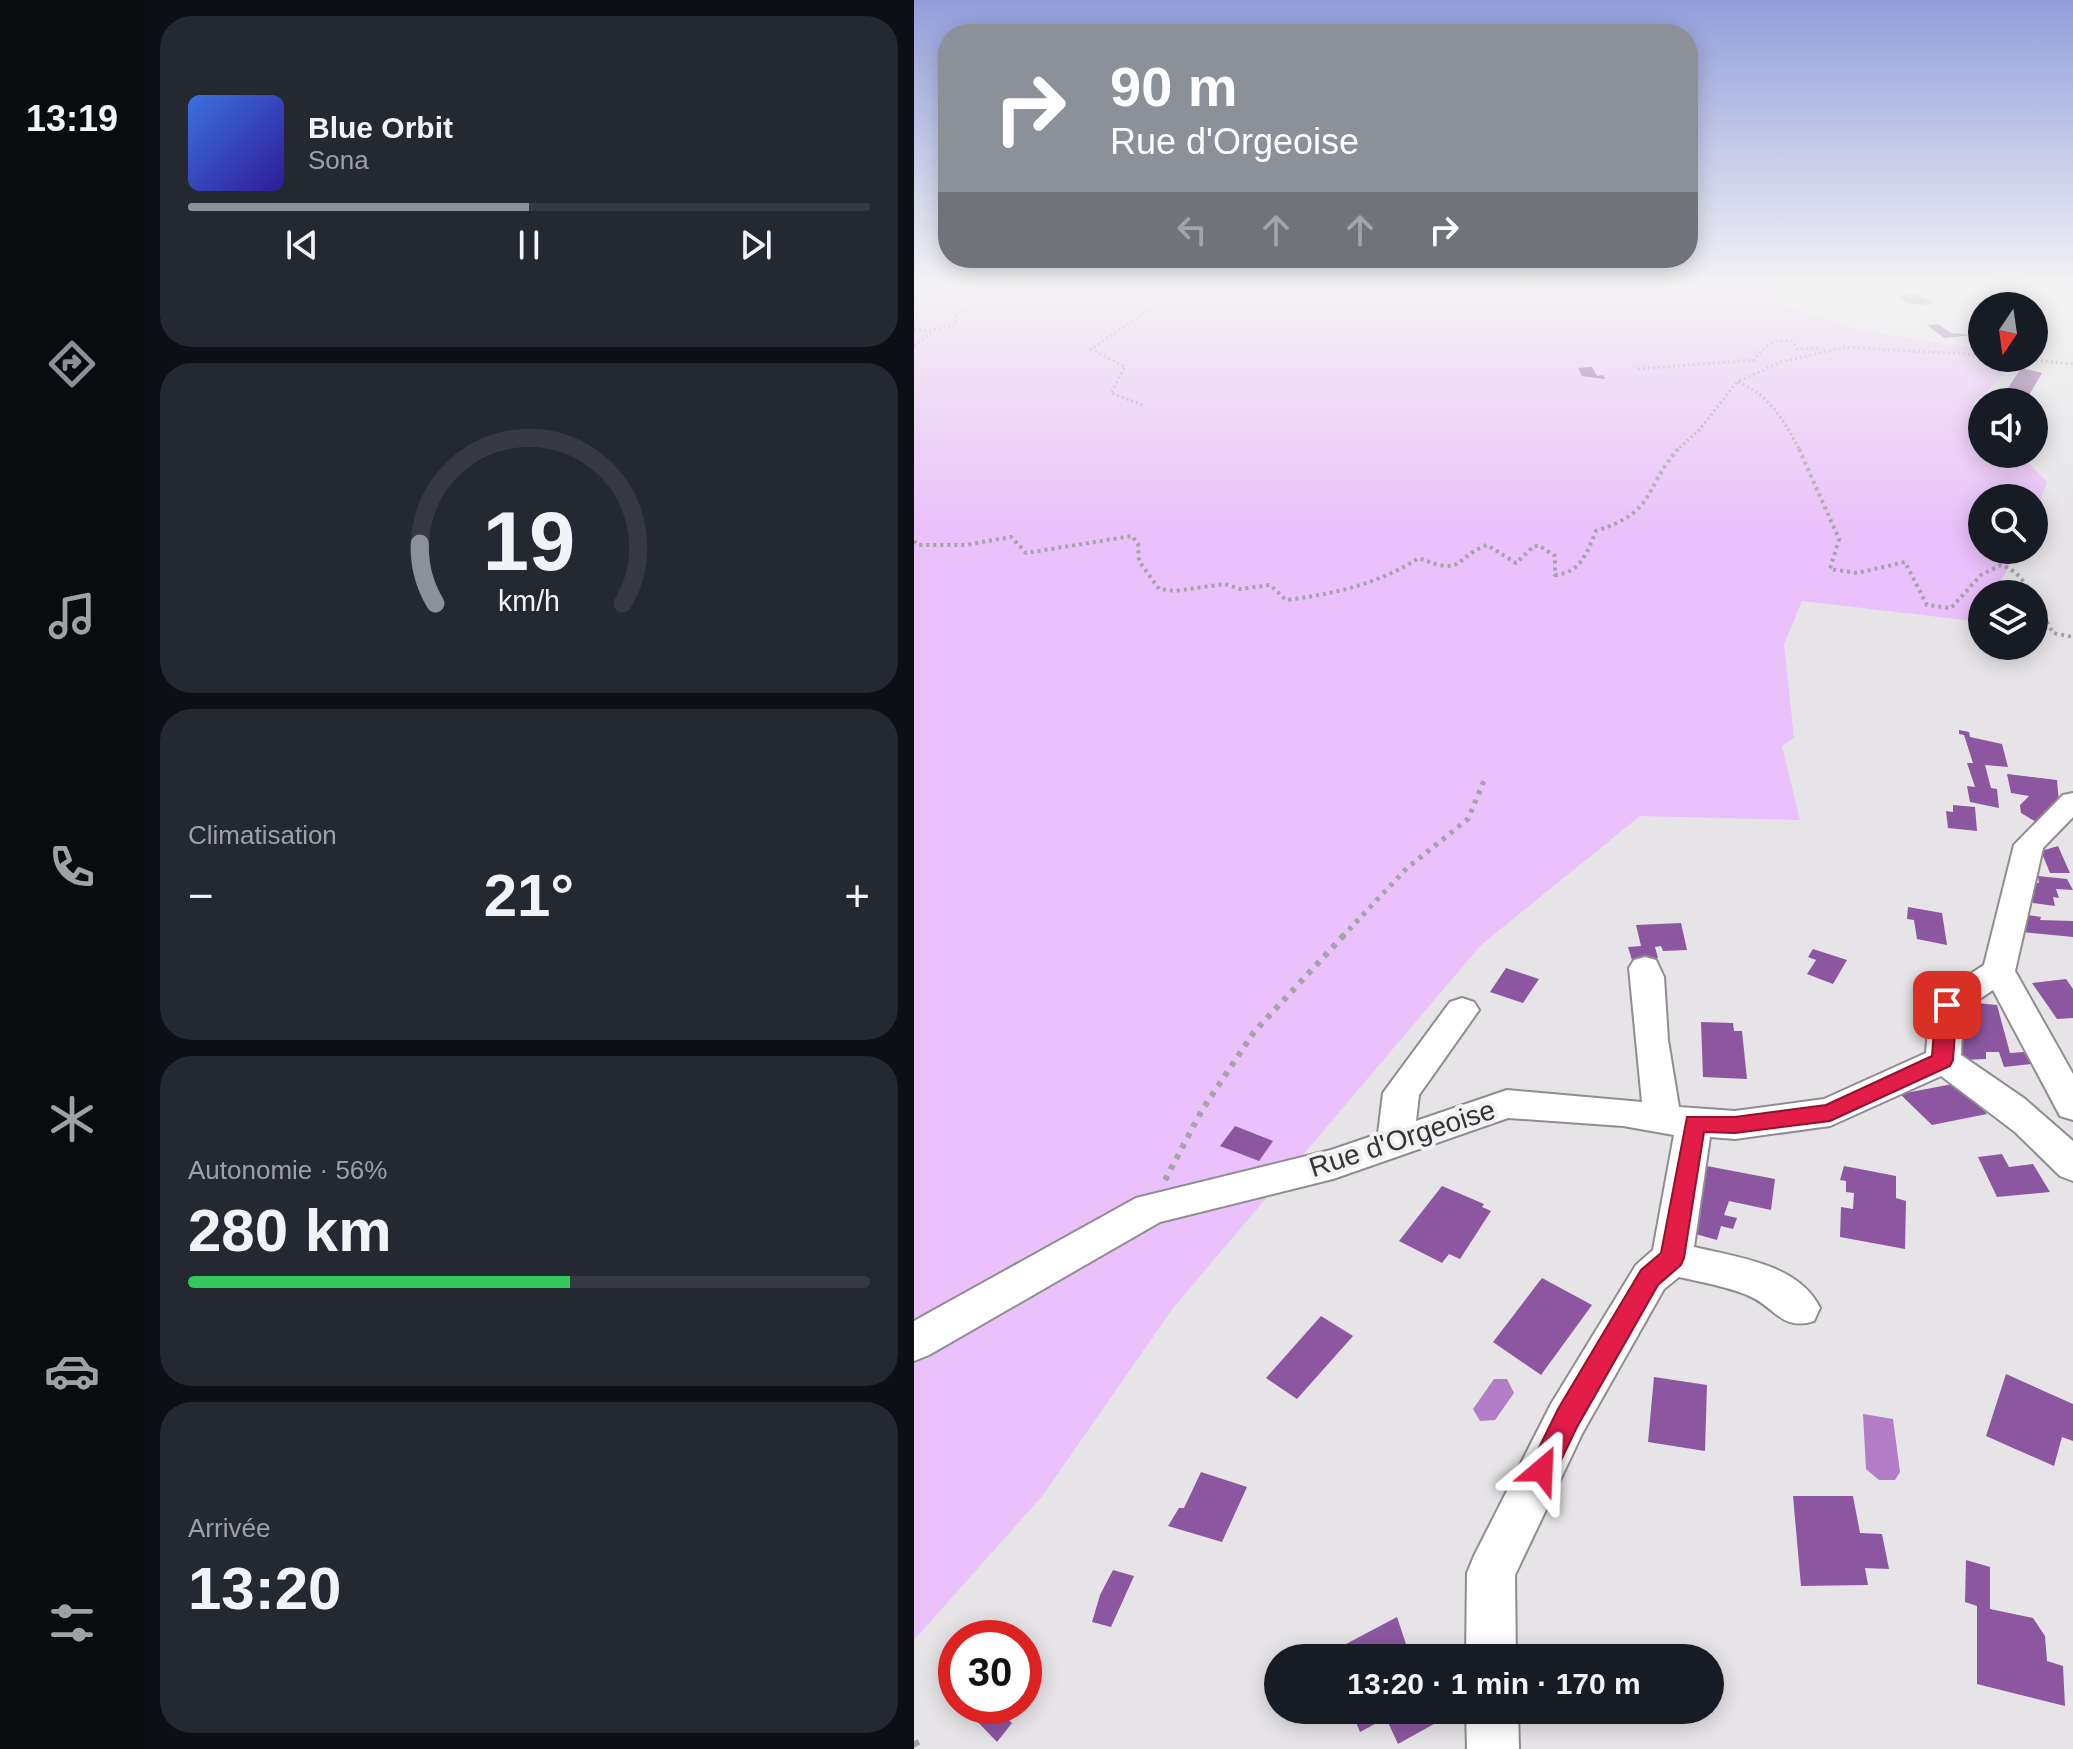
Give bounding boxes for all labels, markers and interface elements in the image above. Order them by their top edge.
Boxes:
text: 90 m [1110,55,1238,118]
icon: right [978,56,1082,160]
text: 13:19 [26,98,118,139]
text: Blue Orbit [308,111,453,144]
text: Rue d'Orgeoise [1110,121,1359,162]
text: Sona [308,145,369,175]
icon: left [1170,208,1214,252]
icon: ahead [1254,208,1298,252]
icon: ahead [1338,208,1382,252]
icon: right [1422,208,1466,252]
icon: previous [280,223,324,267]
icon: pause [507,223,551,267]
icon: next [734,223,778,267]
north arrow [1968,292,2048,372]
map controls [1968,292,2048,660]
icon: directions [44,336,100,392]
button: sound [1968,388,2048,468]
button: search [1968,484,2048,564]
text: 19 [483,494,575,587]
button: layers [1968,580,2048,660]
text: km/h [498,585,560,617]
icon: music [44,588,100,644]
text: Climatisation [188,820,337,850]
icon: phone [44,839,100,895]
text: 21° [484,862,574,929]
text: − [188,871,214,920]
text: + [844,871,870,920]
pin [1913,971,1981,1039]
icon: arrive [1925,983,1969,1027]
icon: climate [44,1091,100,1147]
street label: Rue d'Orgeoise [1305,1094,1499,1183]
text: Autonomie · 56% [188,1155,387,1185]
text: 280 km [188,1197,392,1264]
icon: car [44,1343,100,1399]
position arrow [1500,1428,1584,1512]
text: Arrivée [188,1513,270,1543]
text: 13:20 [188,1555,341,1622]
icon: filters [44,1595,100,1651]
speed limit sign: 30 [938,1620,1042,1724]
text: 13:20 · 1 min · 170 m [1347,1667,1641,1700]

